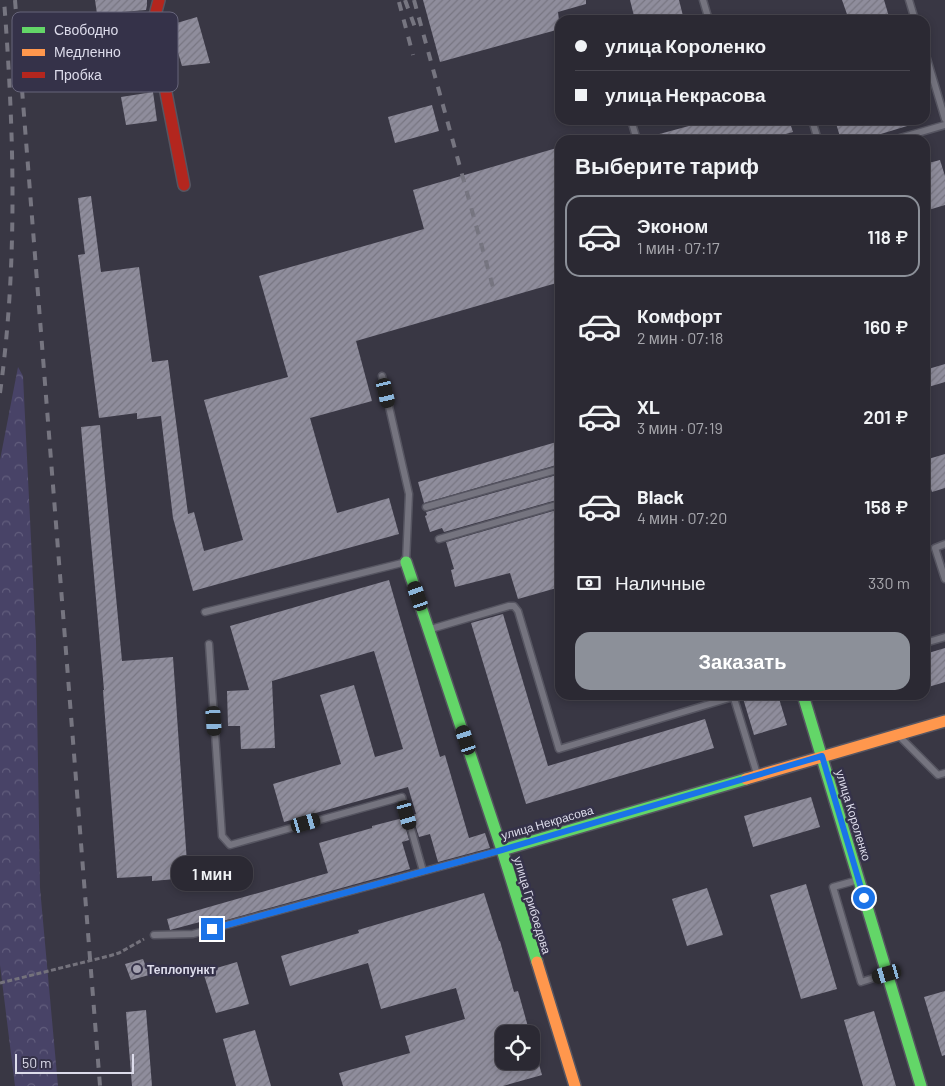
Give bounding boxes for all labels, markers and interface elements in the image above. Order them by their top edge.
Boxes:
legend [12,12,178,92]
text: Свободно [54,21,119,38]
text: улица Короленко [605,34,766,57]
text: Медленно [54,43,121,60]
text: Пробка [54,66,102,83]
text: улица Некрасова [605,83,766,106]
text: Выберите тариф [575,152,759,178]
icon: car [577,214,622,259]
text: Эконом [637,214,708,237]
text: 118 ₽ [867,225,908,248]
text: 1 мин · 07:17 [637,238,720,257]
icon: car [577,304,622,349]
text: Комфорт [637,304,722,327]
text: 160 ₽ [863,315,908,338]
text: 2 мин · 07:18 [637,328,723,347]
car [375,377,396,409]
icon: car [577,394,622,439]
text: XL [637,395,660,418]
text: 201 ₽ [863,405,908,428]
text: 3 мин · 07:19 [637,418,723,437]
icon: car [577,484,622,529]
text: Black [637,485,684,508]
text: 158 ₽ [864,495,908,518]
text: 4 мин · 07:20 [637,508,727,527]
icon: cash [575,569,603,597]
text: Наличные [615,571,706,594]
text: 330 m [868,573,910,592]
car [406,579,429,613]
button: Заказать [575,632,910,690]
car [205,706,222,736]
car [454,723,477,757]
street label: улица Короленко [833,768,875,863]
car [395,799,418,831]
street label: улица Некрасова [499,802,595,843]
car [289,812,322,834]
street label: улица Грибоедова [511,855,555,956]
callout: 1 мин [171,856,253,892]
text: 1 мин [192,864,232,883]
route start [853,887,875,909]
route end [201,918,223,940]
place label: Теплопункт [147,962,216,977]
marker: Теплопункт [131,963,143,975]
car [870,963,903,985]
map controls [495,1025,540,1070]
button: locate [495,1025,540,1070]
scale bar [15,1051,134,1074]
text: 50 m [22,1054,51,1071]

